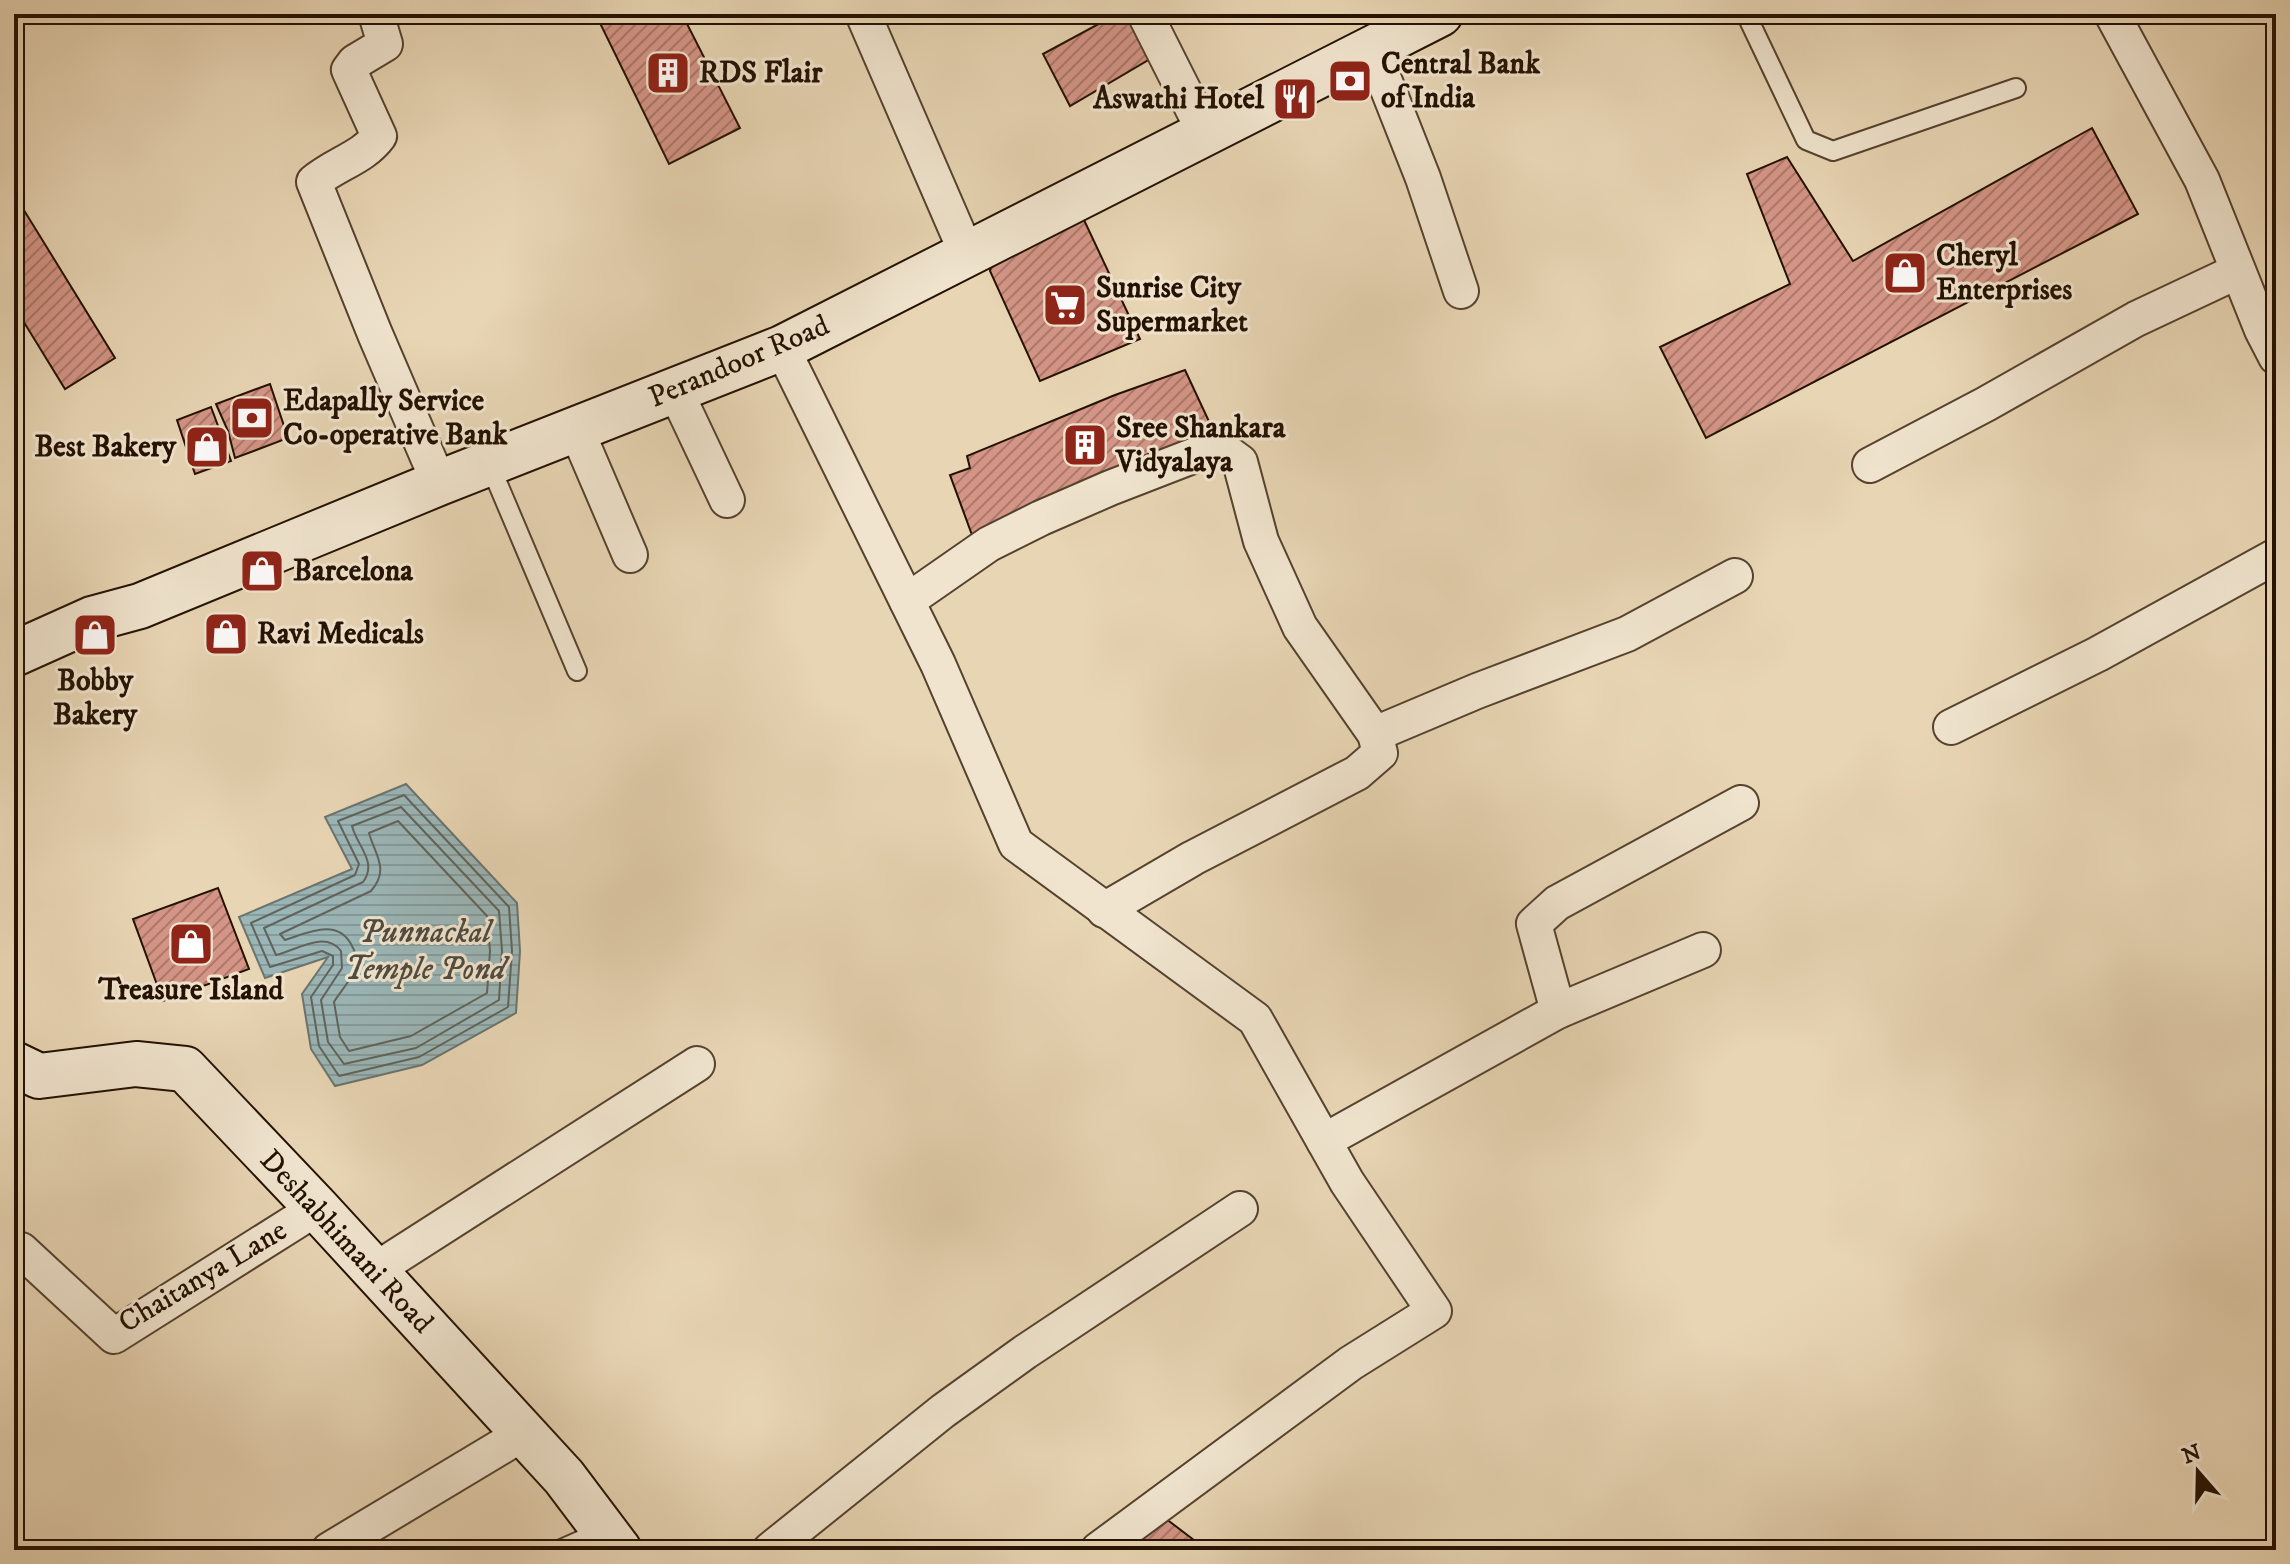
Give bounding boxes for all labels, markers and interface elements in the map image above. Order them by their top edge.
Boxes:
place label: Central Bank of India [1381,46,1541,117]
building icon: RDS Flair [644,49,692,97]
place label: RDS Flair [699,55,823,92]
bank icon: Central Bank of India [1326,57,1374,105]
restaurant icon: Aswathi Hotel [1271,75,1319,123]
place label: Aswathi Hotel [1092,81,1265,118]
place label: Cheryl Enterprises [1936,238,2072,309]
shop icon: Cheryl Enterprises [1881,249,1929,297]
place label: Sunrise City Supermarket [1096,270,1248,341]
supermarket icon: Sunrise City Supermarket [1041,281,1089,329]
street label: Perandoor Road [643,307,835,417]
place label: Edapally Service Co-operative Bank [283,383,508,454]
bank icon: Edapally Service Co-operative Bank [228,394,276,442]
place label: Sree Shankara Vidyalaya [1115,410,1287,481]
building icon: Sree Shankara Vidyalaya [1061,421,1109,469]
shop icon: Best Bakery [183,423,231,471]
place label: Best Bakery [34,429,177,466]
shop icon: Barcelona [238,547,286,595]
place label: Barcelona [293,553,414,590]
shop icon: Ravi Medicals [202,610,250,658]
shop icon: Bobby Bakery [71,611,119,659]
place label: Ravi Medicals [257,616,424,653]
place label: Bobby Bakery [53,663,138,734]
water label: Punnackal Temple Pond [344,913,510,990]
shop icon: Treasure Island [167,920,215,968]
place label: Treasure Island [97,972,285,1009]
street label: Deshabhimani Road [251,1142,441,1342]
street label: Chaitanya Lane [112,1212,294,1342]
north arrow [2158,1432,2238,1512]
text: N [2179,1439,2205,1470]

